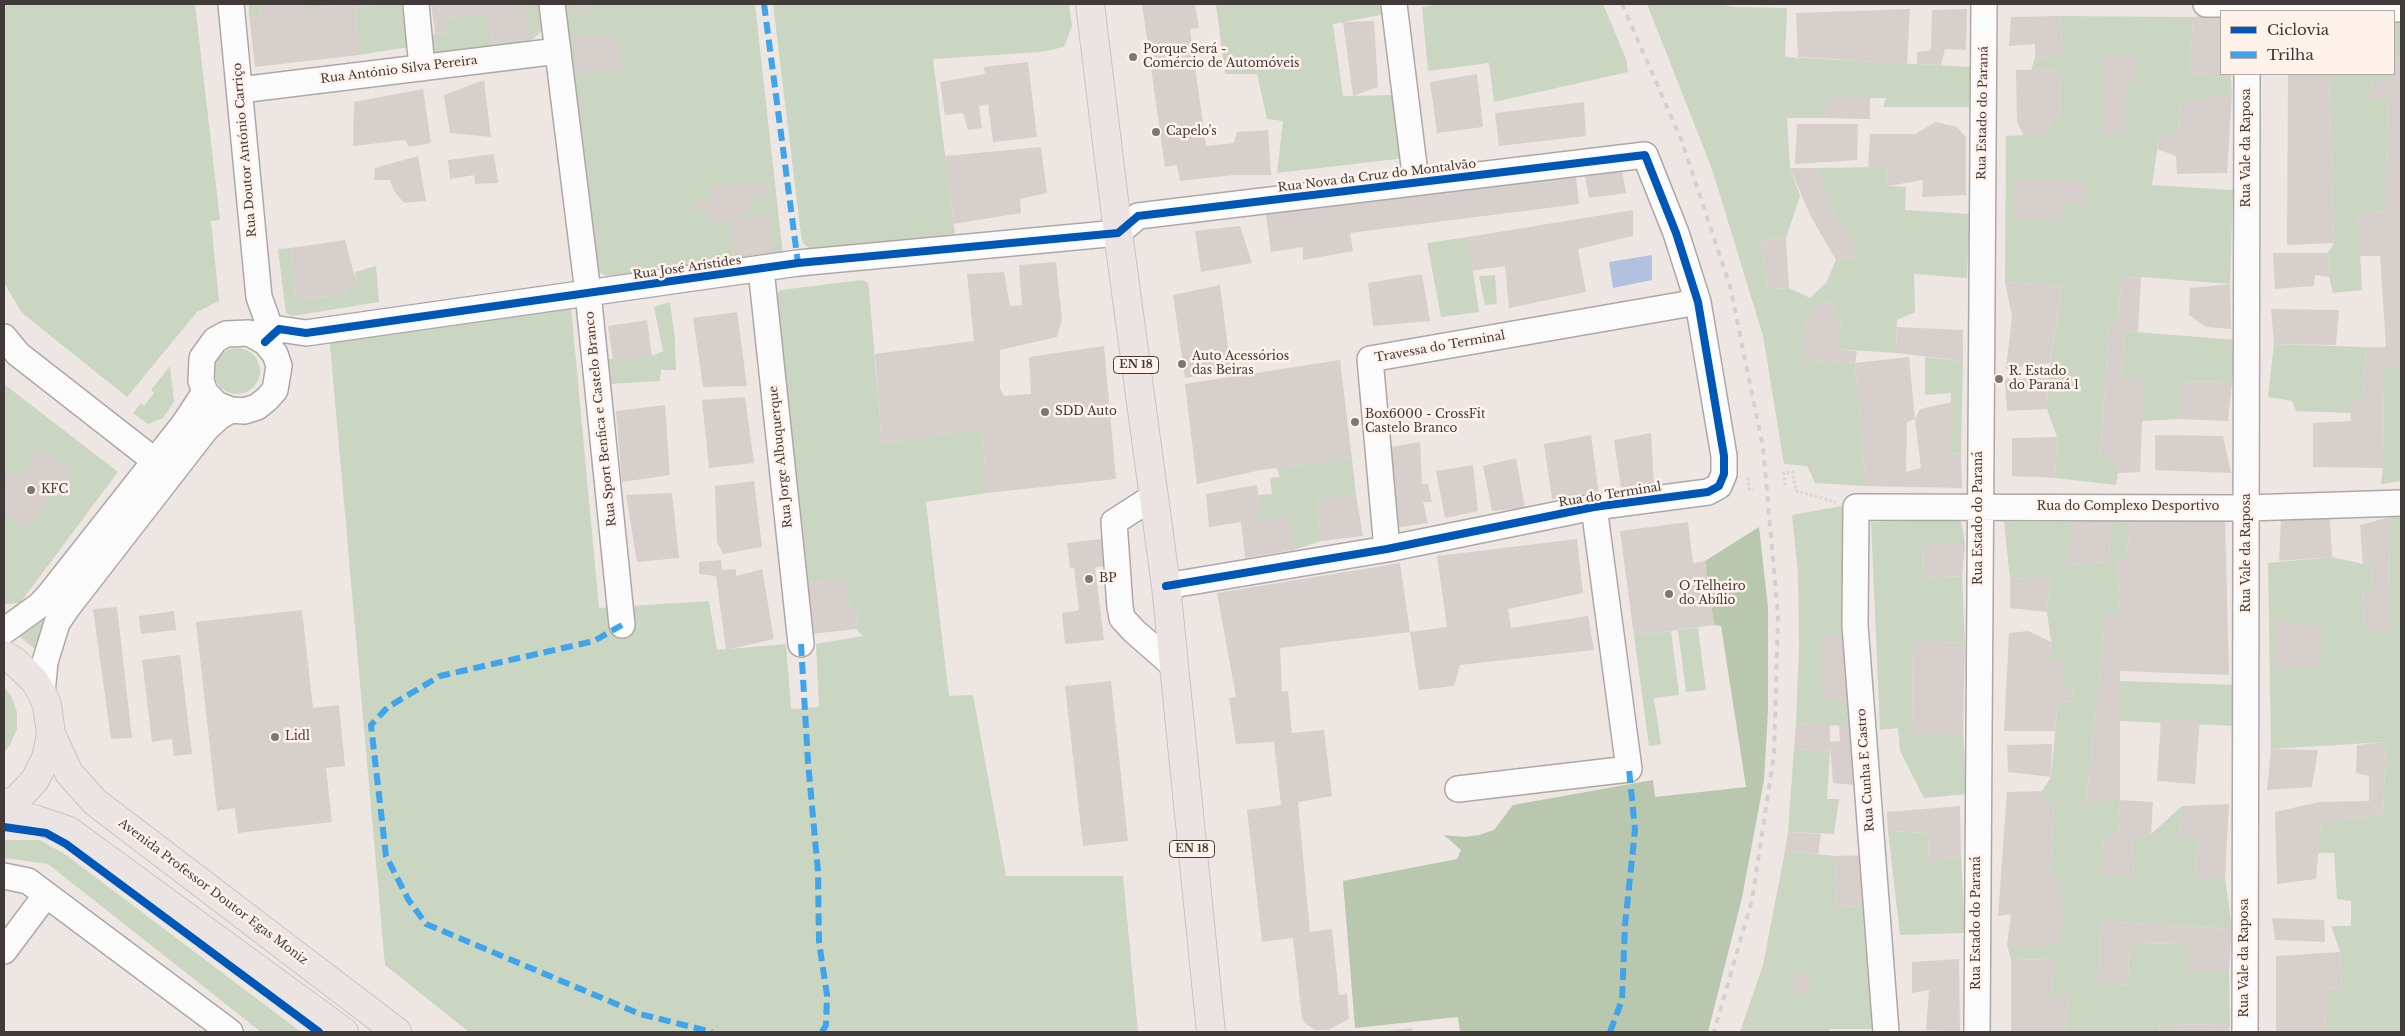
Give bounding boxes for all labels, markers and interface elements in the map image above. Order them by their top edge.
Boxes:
legend [2220,10,2395,75]
text: Ciclovia [2267,20,2329,39]
place label: Porque Será - Comércio de Automóveis [1143,43,1300,71]
text: Trilha [2267,45,2314,64]
street label: Rua Estado do Paraná [1975,46,1991,180]
marker: Porque Será - Comércio de Automóveis [1127,51,1139,63]
street label: Rua António Silva Pereira [320,53,478,87]
street label: Rua Doutor António Carriço [230,62,260,238]
street label: Rua Vale da Raposa [2240,88,2254,208]
place label: Capelo's [1166,125,1217,139]
marker: Capelo's [1150,126,1162,138]
street label: Rua Nova da Cruz do Montalvão [1277,157,1477,195]
street label: Rua José Aristides [632,253,742,283]
street label: Rua Sport Benfica e Castelo Branco [583,311,619,527]
street label: Travessa do Terminal [1374,328,1506,366]
place label: Auto Acessórios das Beiras [1192,350,1289,378]
road number: EN 18 [1114,356,1158,374]
marker: Auto Acessórios das Beiras [1176,358,1188,370]
place label: R. Estado do Paraná 1 [2009,365,2079,393]
marker: R. Estado do Paraná 1 [1993,373,2005,385]
street label: Rua Jorge Albuquerque [766,385,796,529]
place label: SDD Auto [1055,405,1117,419]
marker: SDD Auto [1039,406,1051,418]
place label: Box6000 - CrossFit Castelo Branco [1365,408,1485,436]
marker: Box6000 - CrossFit Castelo Branco [1349,416,1361,428]
street label: Rua Estado do Paraná [1972,451,1986,585]
street label: Rua do Terminal [1558,480,1662,510]
place label: KFC [41,483,68,497]
marker: KFC [25,484,37,496]
street label: Rua Vale da Raposa [2240,493,2254,613]
street label: Rua do Complexo Desportivo [2037,500,2219,514]
place label: BP [1099,572,1116,586]
marker: BP [1083,573,1095,585]
place label: O Telheiro do Abílio [1679,580,1746,608]
marker: O Telheiro do Abílio [1663,588,1675,600]
street label: Rua Cunha E Castro [1855,708,1877,832]
place label: Lidl [285,730,310,744]
marker: Lidl [269,731,281,743]
street label: Avenida Professor Doutor Egas Moniz [115,816,311,968]
road number: EN 18 [1170,841,1214,858]
street label: Rua Estado do Paraná [1970,856,1984,990]
street label: Rua Vale da Raposa [2238,898,2252,1018]

